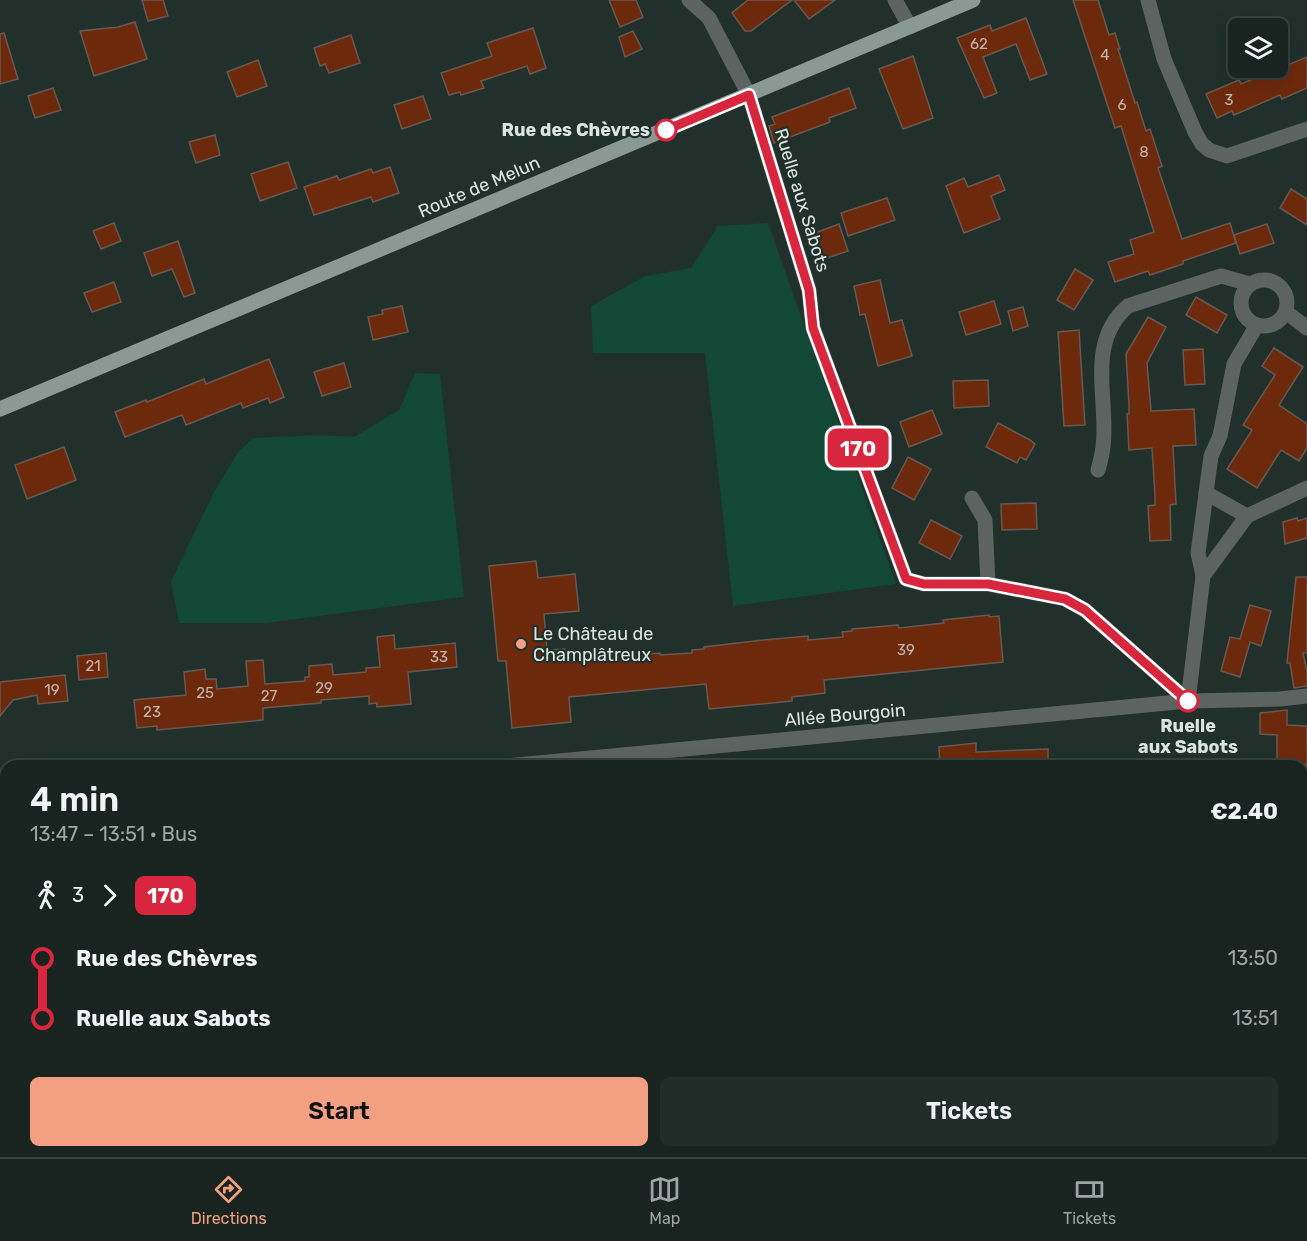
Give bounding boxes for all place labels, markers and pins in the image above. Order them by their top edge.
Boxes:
place label: Rue des Chèvres [502,119,650,141]
marker: Rue des Chèvres [655,119,677,141]
place label: Le Château de Champlâtreux [533,623,653,666]
marker: Le Château de Champlâtreux [514,637,528,651]
marker: Ruelle aux Sabots [1177,690,1199,712]
place label: Ruelle aux Sabots [1138,715,1238,758]

